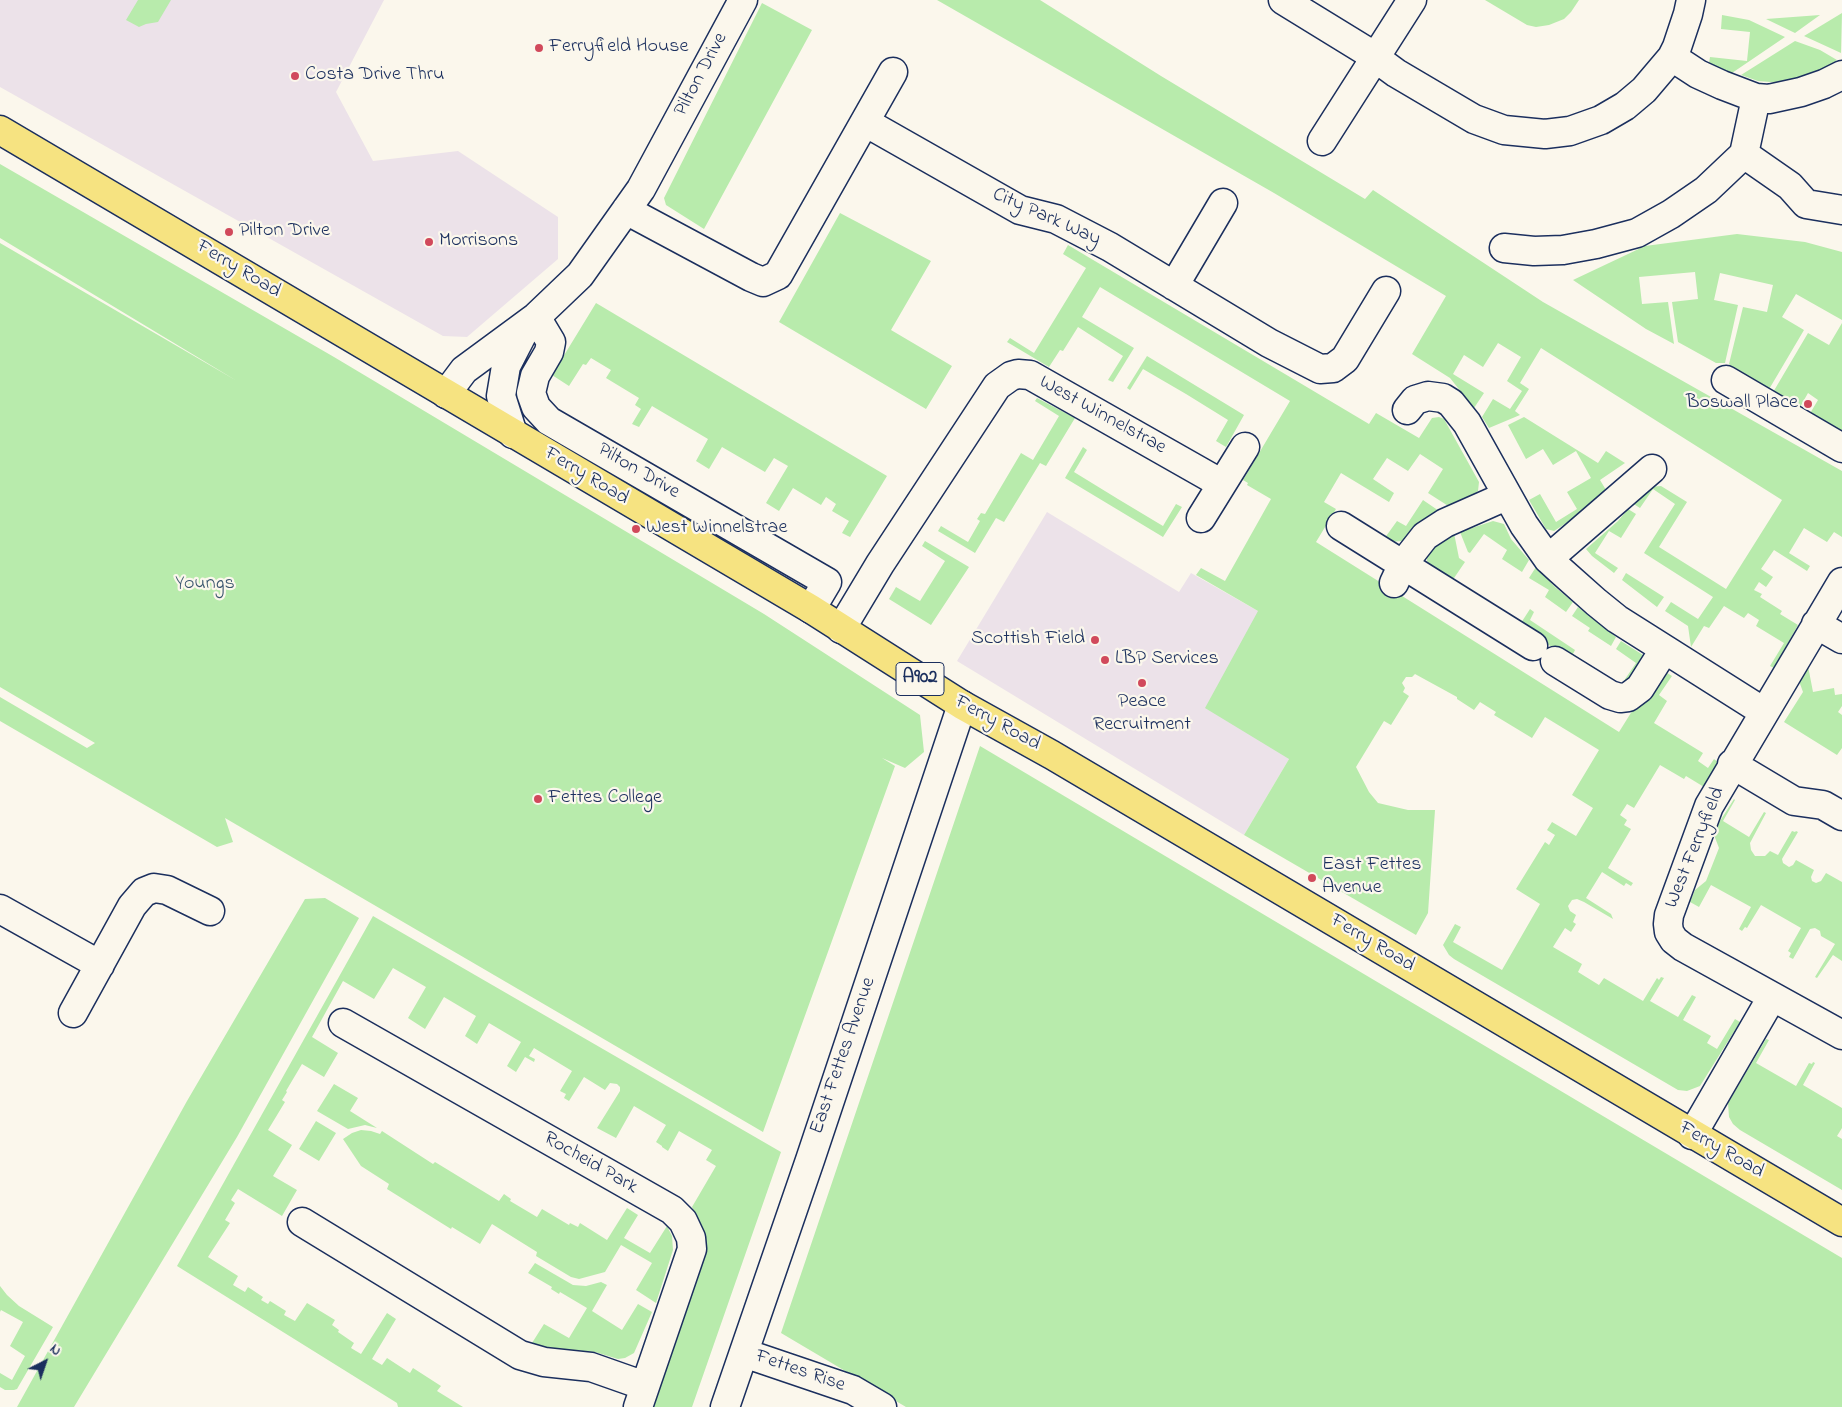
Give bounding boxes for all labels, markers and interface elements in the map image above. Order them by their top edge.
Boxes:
street label: Pilton Drive [670,29,734,121]
place label: Ferryfield House [549,36,688,60]
marker: Ferryfield House [533,42,545,54]
place label: Costa Drive Thru [305,64,444,88]
marker: Costa Drive Thru [289,70,301,82]
street label: City Park Way [988,183,1104,253]
place label: Pilton Drive [239,220,330,244]
marker: Pilton Drive [223,226,235,238]
place label: Morrisons [439,230,518,254]
street label: Ferry Road [192,236,284,304]
marker: Morrisons [423,236,435,248]
street label: West Winnelstrae [1034,371,1170,461]
place label: Boswall Place [1686,392,1798,416]
marker: Boswall Place [1802,398,1814,410]
street label: Pilton Drive [593,439,683,505]
street label: Ferry Road [540,443,632,511]
place label: West Winnelstrae [646,517,787,541]
marker: West Winnelstrae [630,523,642,535]
park label: Youngs [175,573,235,597]
place label: Scottish Field [971,628,1085,652]
marker: Scottish Field [1089,634,1101,646]
place label: LBP Services [1115,648,1219,672]
marker: LBP Services [1099,654,1111,666]
road number: A902 [896,662,944,696]
marker: Peace Recruitment [1136,677,1148,689]
street label: Ferry Road [950,691,1044,757]
place label: Peace Recruitment [1093,691,1191,738]
street label: West Ferryfield [1661,784,1731,912]
place label: Fettes College [548,787,662,811]
marker: Fettes College [532,793,544,805]
place label: East Fettes Avenue [1322,854,1421,901]
marker: East Fettes Avenue [1306,872,1318,884]
street label: Ferry Road [1326,910,1418,978]
street label: East Fettes Avenue [806,975,882,1137]
street label: Ferry Road [1674,1117,1768,1185]
street label: Rocheid Park [539,1127,641,1201]
north arrow [20,1337,70,1387]
text: N [45,1339,66,1361]
street label: Fettes Rise [752,1345,848,1399]

